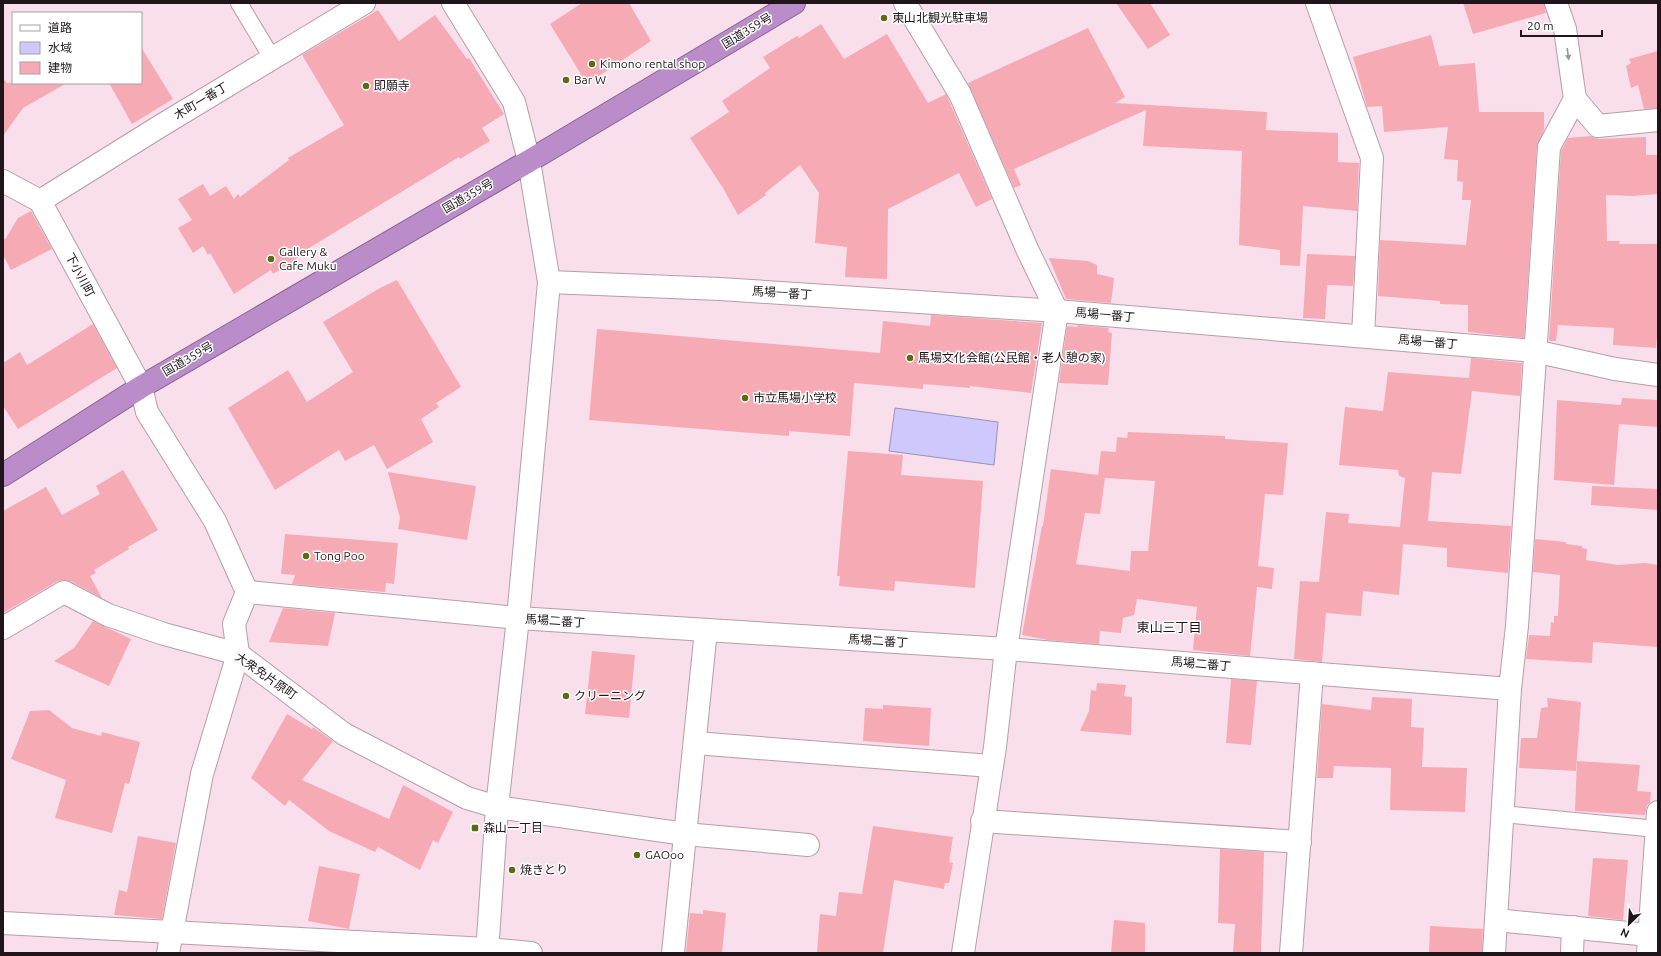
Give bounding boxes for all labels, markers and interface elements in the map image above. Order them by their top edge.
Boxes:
street label: 国道359号 [719,10,774,51]
place label: 東山北観光駐車場 [892,11,988,24]
legend [12,12,142,84]
scale bar [1521,12,1602,38]
marker: 東山北観光駐車場 [879,13,889,23]
text: 20 m [1527,19,1554,32]
text: 道路 [48,21,72,34]
text: 水域 [48,41,72,54]
one-way arrow [1565,48,1571,60]
place label: Kimono rental shop [600,57,705,70]
marker: Kimono rental shop [587,59,597,69]
text: 建物 [48,61,72,74]
place label: Bar W [574,73,606,86]
marker: Bar W [561,75,571,85]
place label: 即願寺 [374,79,410,92]
street label: 木町一番丁 [172,80,230,122]
marker: 即願寺 [361,81,371,91]
street label: 国道359号 [440,176,495,215]
place label: Gallery & Cafe Muku [279,245,337,272]
street label: 下小川町 [63,251,97,299]
marker: Gallery & Cafe Muku [266,254,276,264]
street label: 馬場一番丁 [752,284,812,301]
street label: 馬場一番丁 [1075,305,1136,324]
street label: 馬場一番丁 [1398,332,1459,351]
street label: 国道359号 [160,339,215,378]
place label: 馬場文化会館(公民館・老人憩の家) [918,351,1106,365]
marker: 馬場文化会館(公民館・老人憩の家) [905,353,915,363]
place label: 市立馬場小学校 [753,391,837,404]
marker: 市立馬場小学校 [740,393,750,403]
place label: Tong Poo [314,549,365,562]
marker: Tong Poo [301,551,311,561]
street label: 馬場二番丁 [525,612,585,629]
district label: 東山三丁目 [1136,620,1202,634]
street label: 馬場二番丁 [848,632,908,649]
street label: 大衆免片原町 [233,650,300,702]
street label: 馬場二番丁 [1171,654,1232,673]
place label: クリーニング [574,689,646,702]
marker: クリーニング [561,691,571,701]
place label: 森山一丁目 [483,821,543,834]
marker: 森山一丁目 [470,823,480,833]
place label: GAOoo [645,848,684,861]
marker: GAOoo [632,850,642,860]
place label: 焼きとり [520,863,568,876]
marker: 焼きとり [507,865,517,875]
north arrow [1609,904,1649,944]
text: N [1619,926,1631,940]

